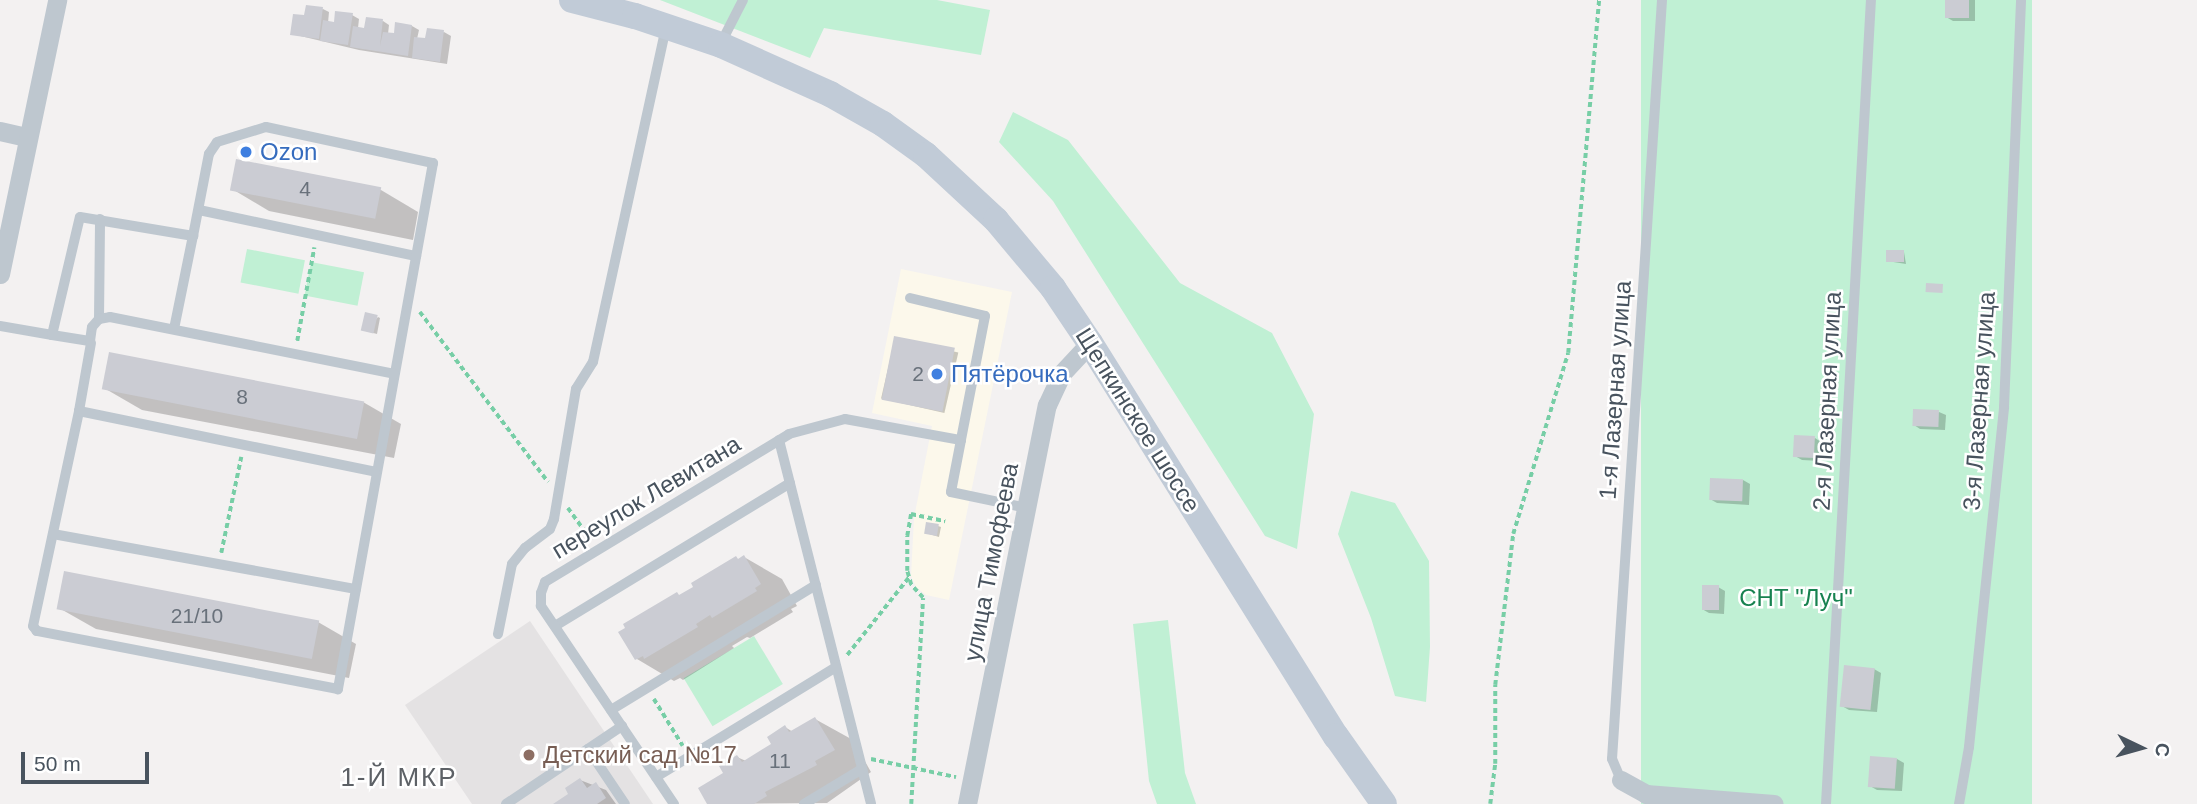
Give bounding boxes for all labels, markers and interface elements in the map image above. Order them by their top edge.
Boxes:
place label: Ozon [260,138,317,166]
marker: Ozon [238,144,254,160]
house number: 4 [299,176,311,202]
street label: 1-я Лазерная улица [1593,280,1637,500]
street label: 2-я Лазерная улица [1807,291,1847,511]
street label: 3-я Лазерная улица [1957,291,2001,511]
street label: Щепкинское шоссе [1070,322,1206,518]
place label: Пятёрочка [951,360,1069,388]
house number: 2 [912,361,924,387]
marker: Пятёрочка [929,366,945,382]
house number: 8 [236,384,248,410]
street label: переулок Левитана [546,429,746,565]
street label: улица Тимофеева [958,460,1024,664]
park label: СНТ "Луч" [1739,584,1853,612]
house number: 21/10 [171,603,223,629]
north arrow [2106,713,2176,783]
scale bar [24,738,152,782]
place label: Детский сад №17 [543,741,737,769]
text: С [2151,742,2173,758]
marker: Детский сад №17 [521,747,537,763]
house number: 11 [769,748,791,774]
text: 50 m [34,752,81,775]
district label: 1-Й МКР [341,762,457,794]

